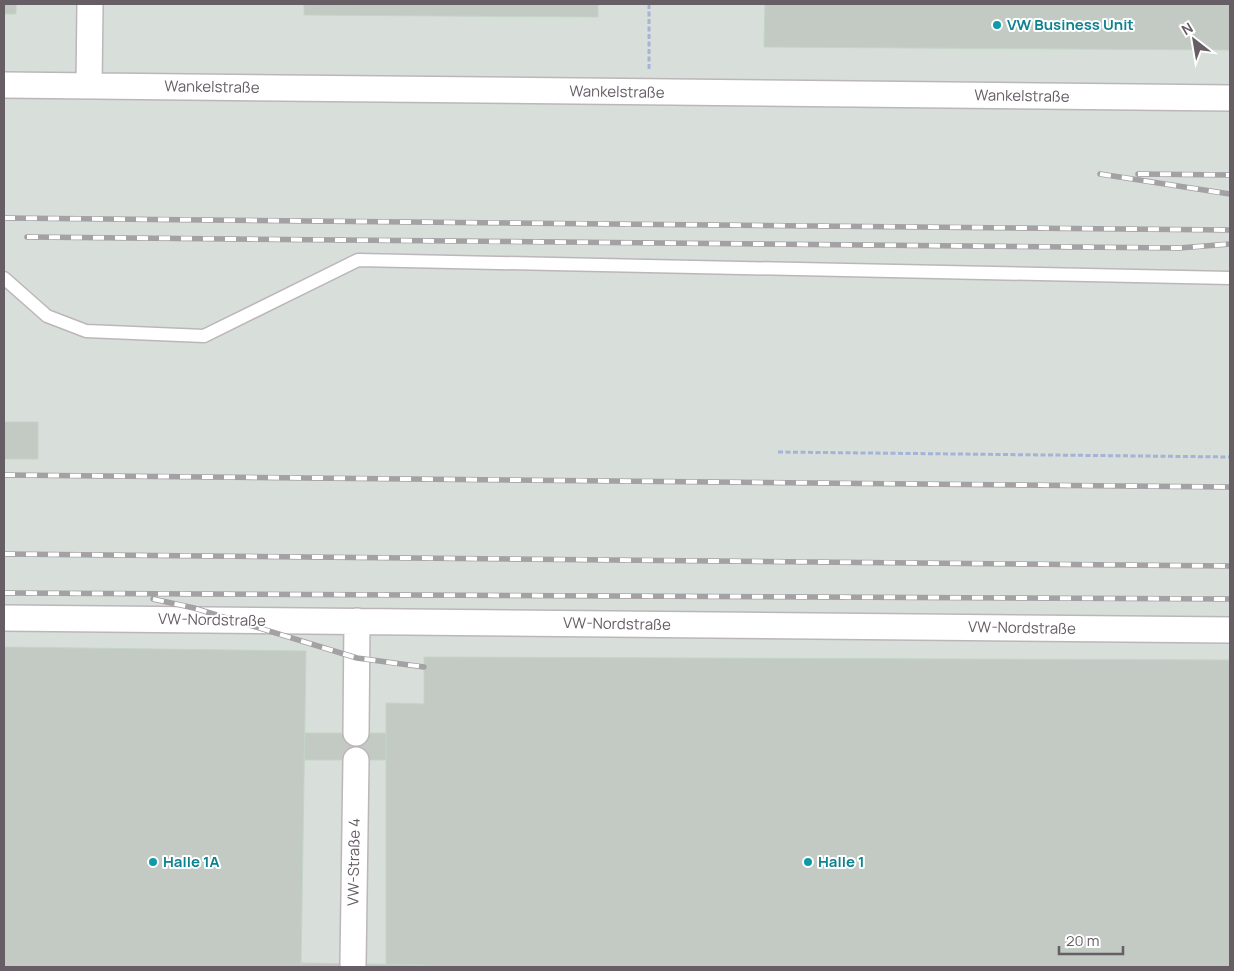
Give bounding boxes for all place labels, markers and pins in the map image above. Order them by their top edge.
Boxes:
place label: VW Business Unit [1007,14,1134,35]
marker: VW Business Unit [991,19,1003,31]
place label: Halle 1A [163,851,220,872]
place label: Halle 1 [818,851,864,872]
marker: Halle 1A [147,856,159,868]
marker: Halle 1 [802,856,814,868]

